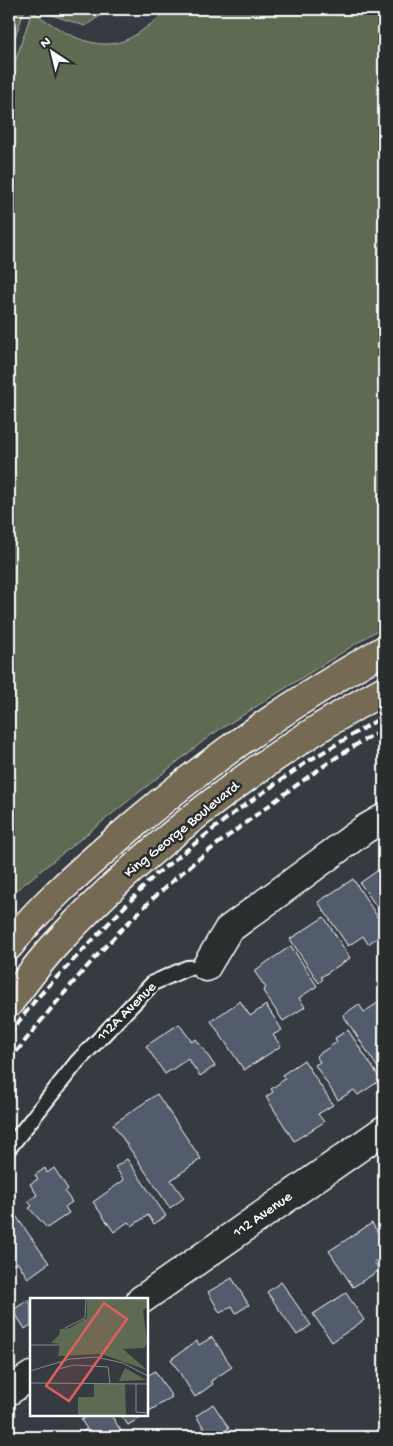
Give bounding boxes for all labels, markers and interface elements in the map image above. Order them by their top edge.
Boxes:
north arrow [28,28,78,78]
text: N [37,34,55,53]
street label: King George Boulevard [121,777,244,882]
street label: 112A Avenue [93,978,161,1046]
street label: 112 Avenue [229,1188,296,1242]
inset map [30,1298,148,1416]

